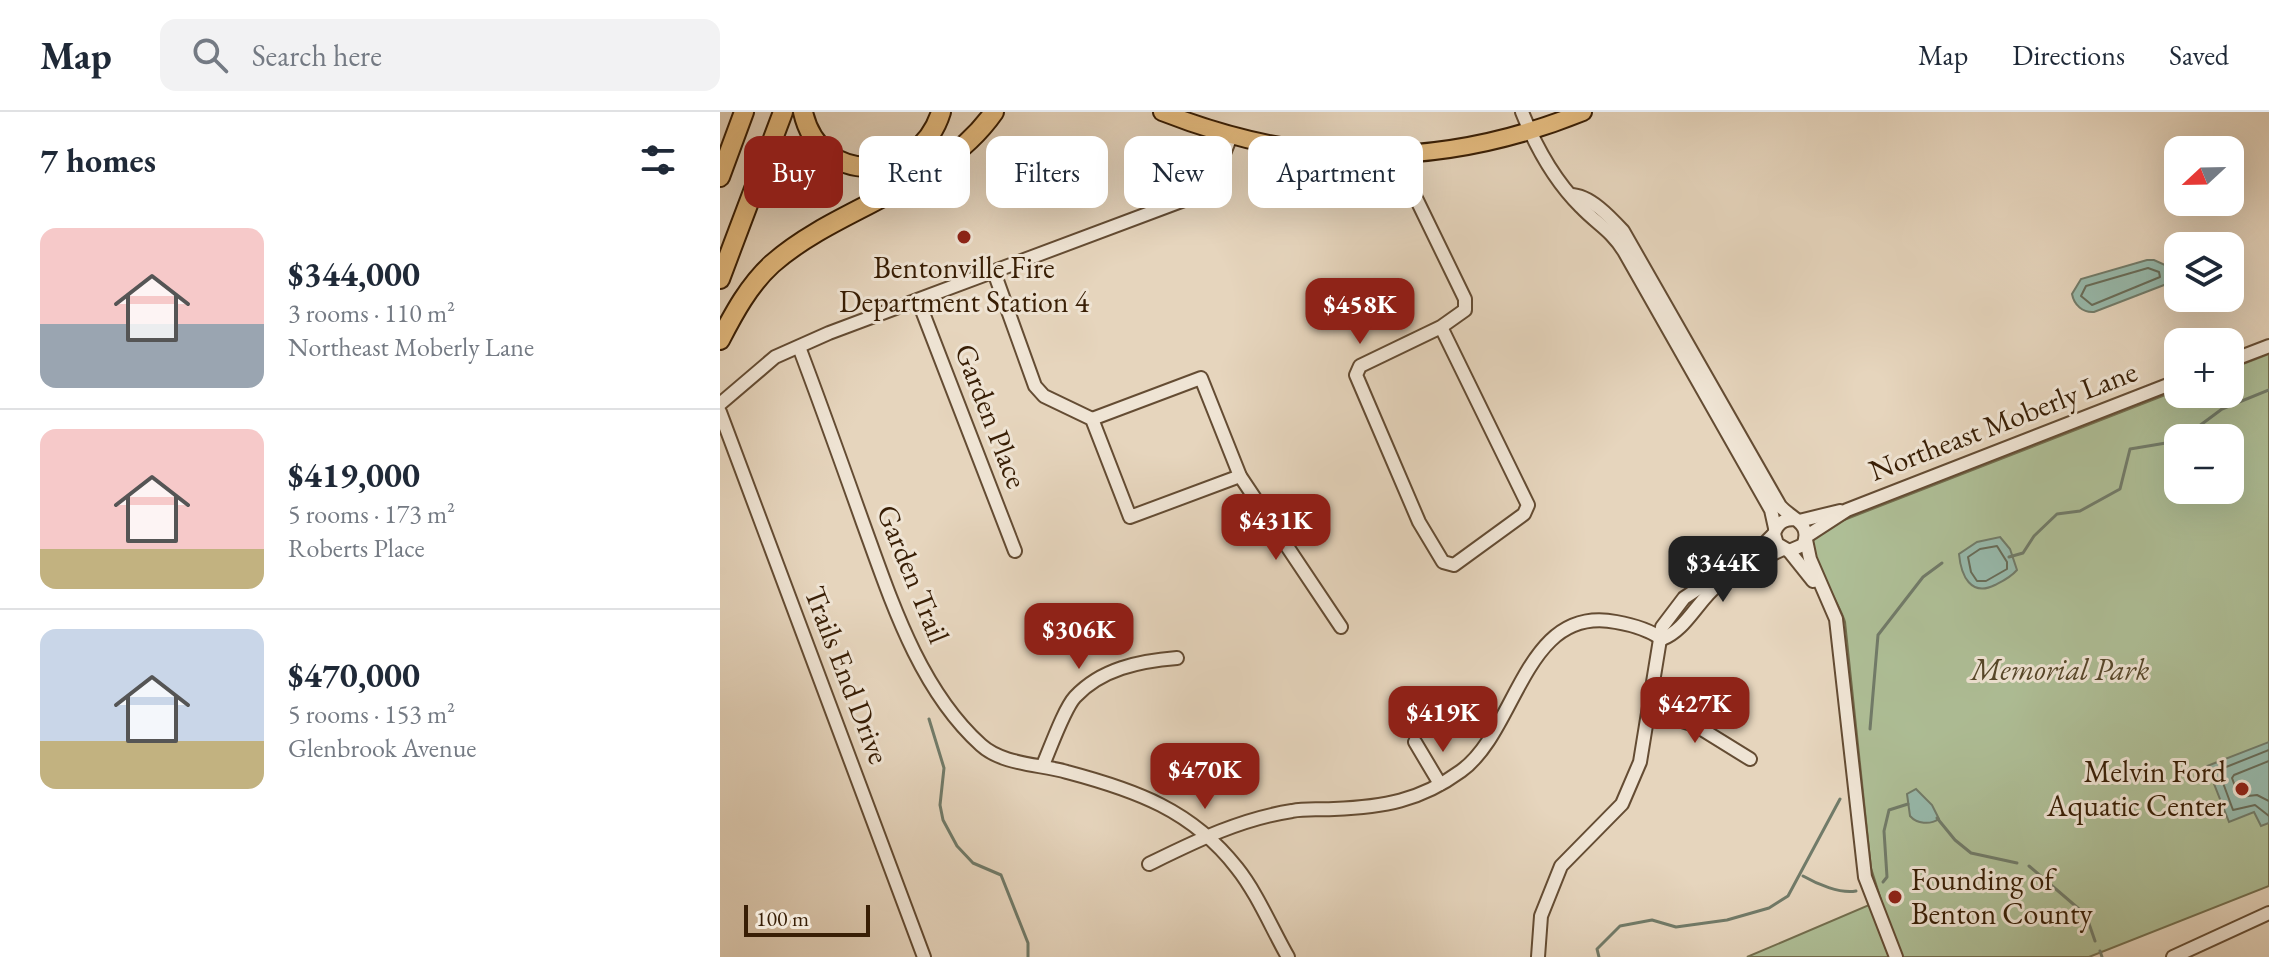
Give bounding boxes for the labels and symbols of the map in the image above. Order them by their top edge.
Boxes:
north arrow [2164,136,2244,216]
marker: Bentonville Fire Department Station 4 [955,228,973,246]
place label: Bentonville Fire Department Station 4 [839,248,1090,321]
pin: $458K [1304,278,1416,346]
street label: Garden Place [946,338,1037,494]
street label: Northeast Moberly Lane [1863,351,2142,490]
pin: $431K [1220,494,1332,562]
street label: Garden Trail [868,499,959,649]
pin: $344K [1667,536,1779,604]
street label: Trails End Drive [796,580,899,769]
pin: $306K [1023,603,1135,671]
park label: Memorial Park [1969,650,2150,689]
pin: $427K [1639,677,1751,745]
pin: $419K [1387,686,1499,754]
pin: $470K [1149,743,1261,811]
place label: Melvin Ford Aquatic Center [2046,752,2227,825]
marker: Melvin Ford Aquatic Center [2233,780,2251,798]
place label: Founding of Benton County [1911,860,2093,933]
marker: Founding of Benton County [1886,888,1904,906]
scale bar [744,901,870,937]

